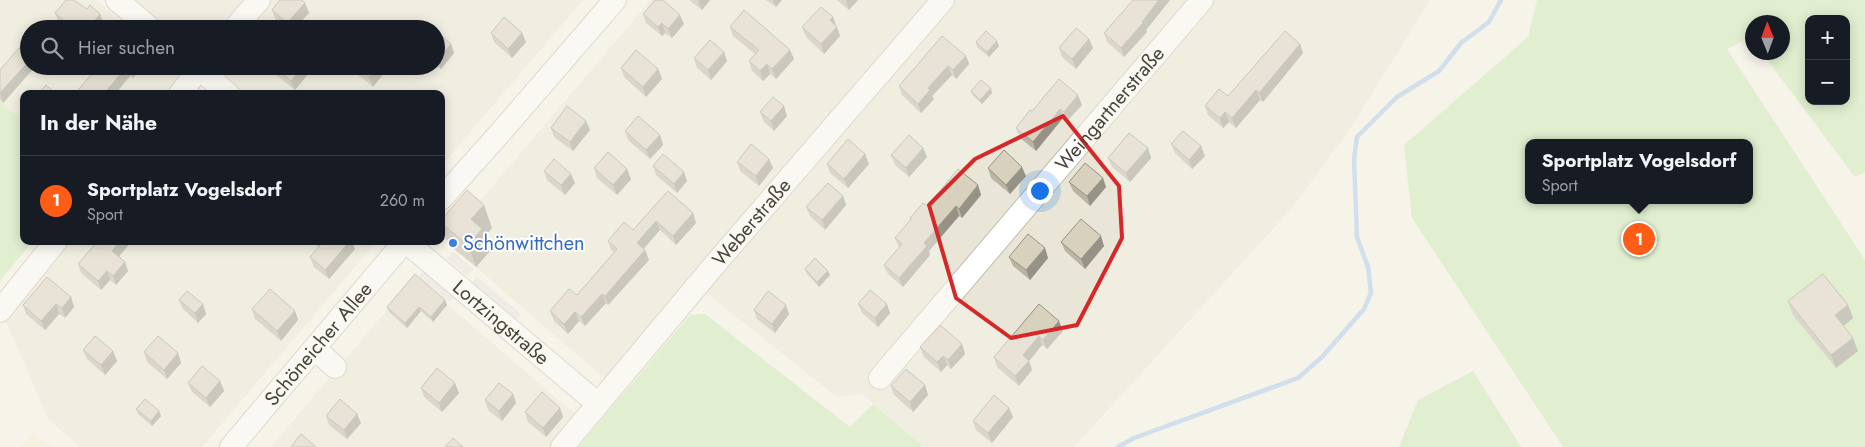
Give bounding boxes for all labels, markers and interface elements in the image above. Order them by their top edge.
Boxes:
north arrow [1745,15,1790,60]
map controls [1805,15,1850,105]
button: + [1805,15,1850,60]
search box [20,20,445,75]
icon: search [38,34,66,62]
text: Hier suchen [78,34,175,61]
street label: Weingartnerstraße [1048,40,1171,177]
button: − [1805,60,1850,105]
text: In der Nähe [40,108,157,138]
popup [1525,139,1753,204]
text: Sportplatz Vogelsdorf [1542,147,1736,174]
street label: Weberstraße [705,172,798,273]
text: Sport [1542,174,1578,197]
text: Sportplatz Vogelsdorf [87,176,282,203]
your location [1027,178,1053,204]
text: 1 [52,189,60,212]
text: 260 m [380,189,425,212]
text: Sport [87,203,123,226]
pin: 1 [1623,220,1655,258]
place label: Schönwittchen [463,229,585,258]
marker: Schönwittchen [447,237,459,249]
street label: Lortzingstraße [446,273,556,372]
street label: Schöneicher Allee [258,276,379,412]

